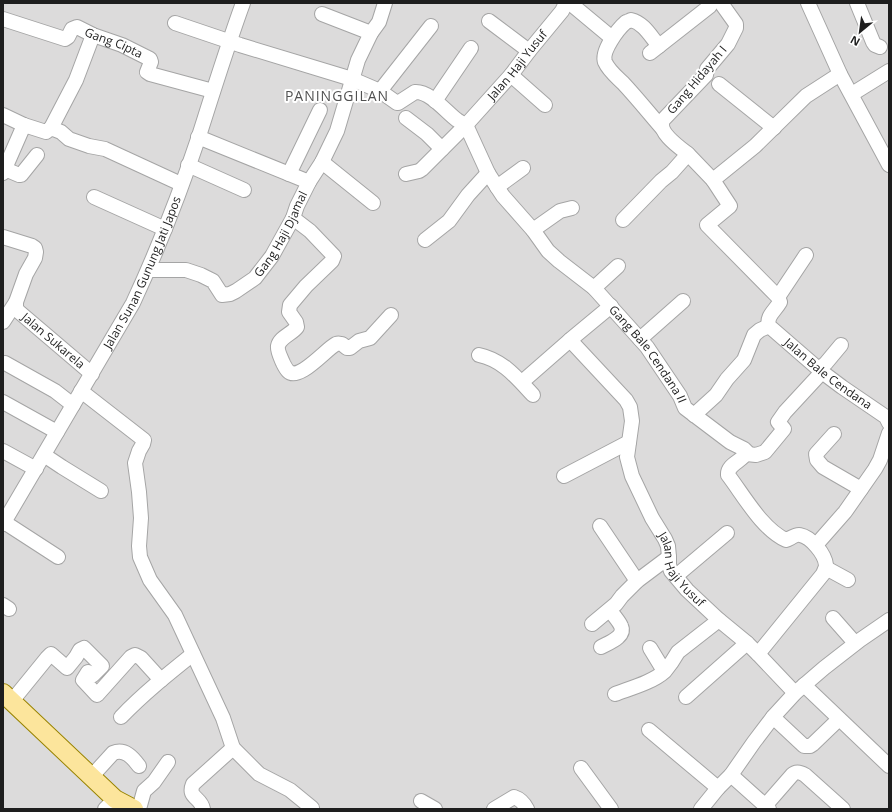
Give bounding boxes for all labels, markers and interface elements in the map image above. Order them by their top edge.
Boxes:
north arrow [840,12,880,52]
street label: Gang Cipta [82,23,146,62]
street label: Jalan Haji Yusuf [483,26,551,104]
text: N [847,32,862,50]
street label: Gang Hidayah I [663,42,730,118]
district label: PANINGGILAN [285,86,389,105]
street label: Gang Haji Djamal [250,188,311,280]
street label: Jalan Sunan Gunung Jati Japos [98,193,185,353]
street label: Gang Bale Cendana II [605,301,691,405]
street label: Jalan Sukarela [17,308,89,372]
street label: Jalan Bale Cendana [780,333,876,413]
street label: Jalan Haji Yusuf [654,528,709,611]

